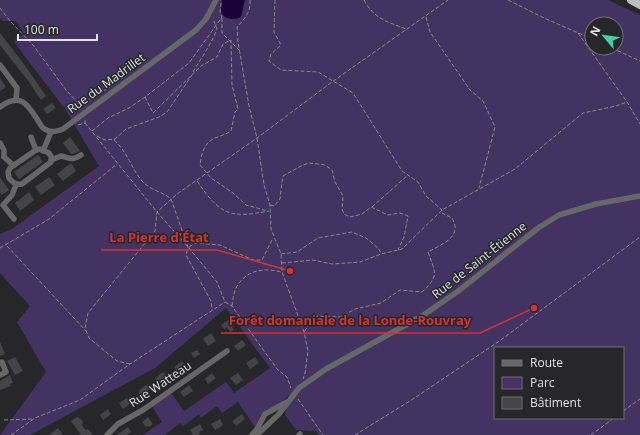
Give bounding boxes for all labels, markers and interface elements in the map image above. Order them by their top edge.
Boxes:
scale bar [18,16,97,42]
north arrow [584,16,624,56]
text: 100 m [24,21,59,38]
text: N [586,23,604,38]
street label: Rue du Madrillet [64,49,148,117]
street label: Rue de Saint-Étienne [428,218,530,302]
callout: La Pierre d'État [101,225,217,250]
text: La Pierre d'État [109,228,209,246]
callout: Forêt domaniale de la Londe-Rouvray [221,308,480,333]
text: Forêt domaniale de la Londe-Rouvray [229,311,472,329]
legend [494,347,624,419]
text: Route [530,354,563,371]
street label: Rue Watteau [126,357,194,411]
text: Parc [530,374,555,391]
text: Bâtiment [530,394,581,411]

